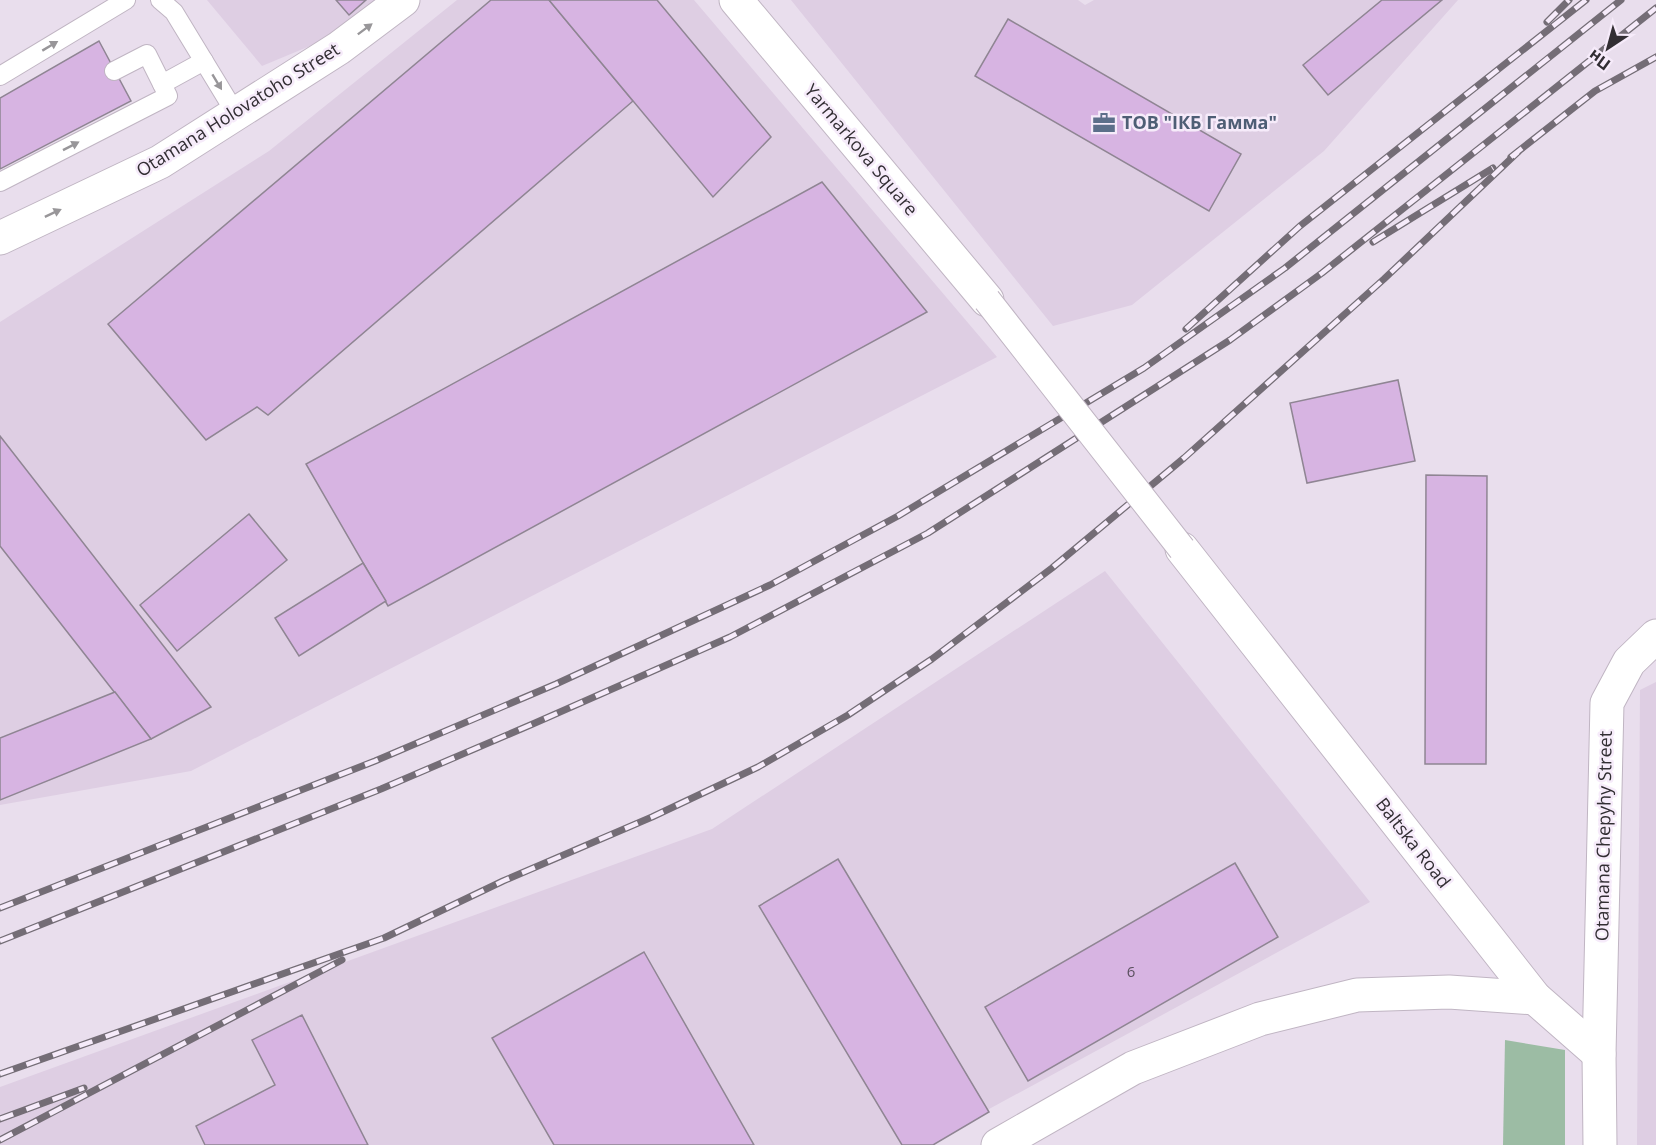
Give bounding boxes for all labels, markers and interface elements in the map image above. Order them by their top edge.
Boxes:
north arrow [1578,18,1638,78]
one-way arrow [357,23,372,35]
street label: Otamana Holovatoho Street [131,37,344,182]
one-way arrow [42,40,58,51]
text: Пн [1584,45,1615,76]
one-way arrow [211,74,222,90]
street label: Yarmarkova Square [800,79,924,220]
office icon: ТОВ "ІКБ Гамма" [1091,110,1117,136]
place label: ТОВ "ІКБ Гамма" [1122,110,1277,134]
one-way arrow [62,141,79,150]
one-way arrow [44,208,61,217]
street label: Otamana Chepyhy Street [1589,731,1617,941]
street label: Baltska Road [1371,792,1457,892]
house number: 6 [1127,961,1135,981]

